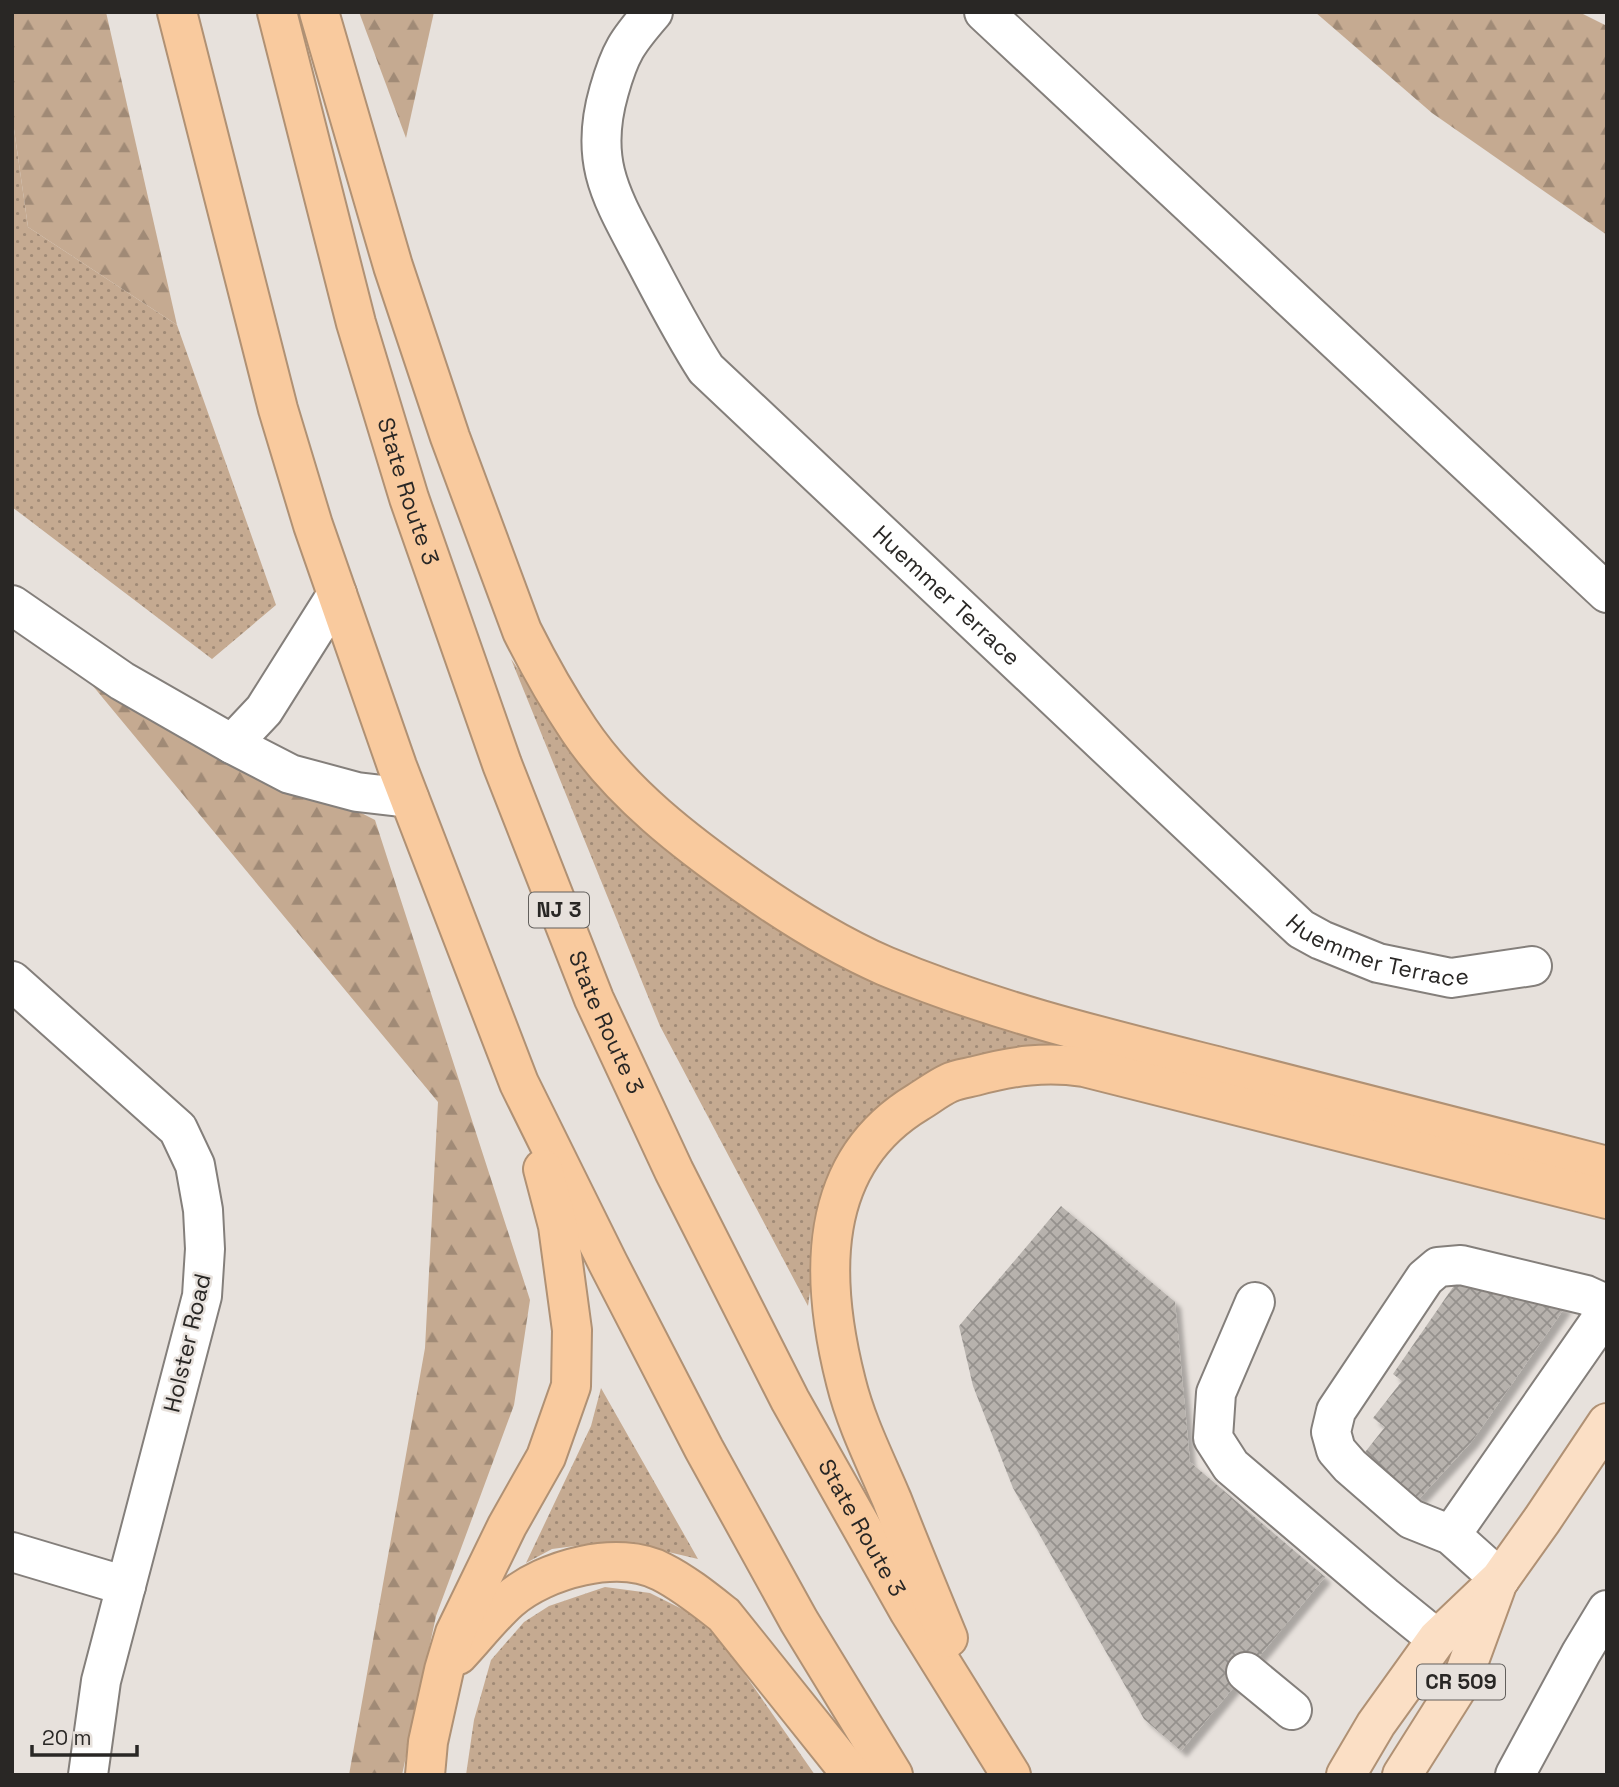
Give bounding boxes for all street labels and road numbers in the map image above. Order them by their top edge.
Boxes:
street label: State Route 3 [370,414,446,569]
street label: Huemmer Terrace [866,519,1027,672]
road number: NJ 3 [529,892,589,928]
street label: Huemmer Terrace [1279,907,1471,994]
street label: State Route 3 [562,946,651,1098]
street label: Holster Road [156,1271,218,1415]
street label: State Route 3 [811,1454,913,1602]
road number: CR 509 [1417,1664,1505,1700]

